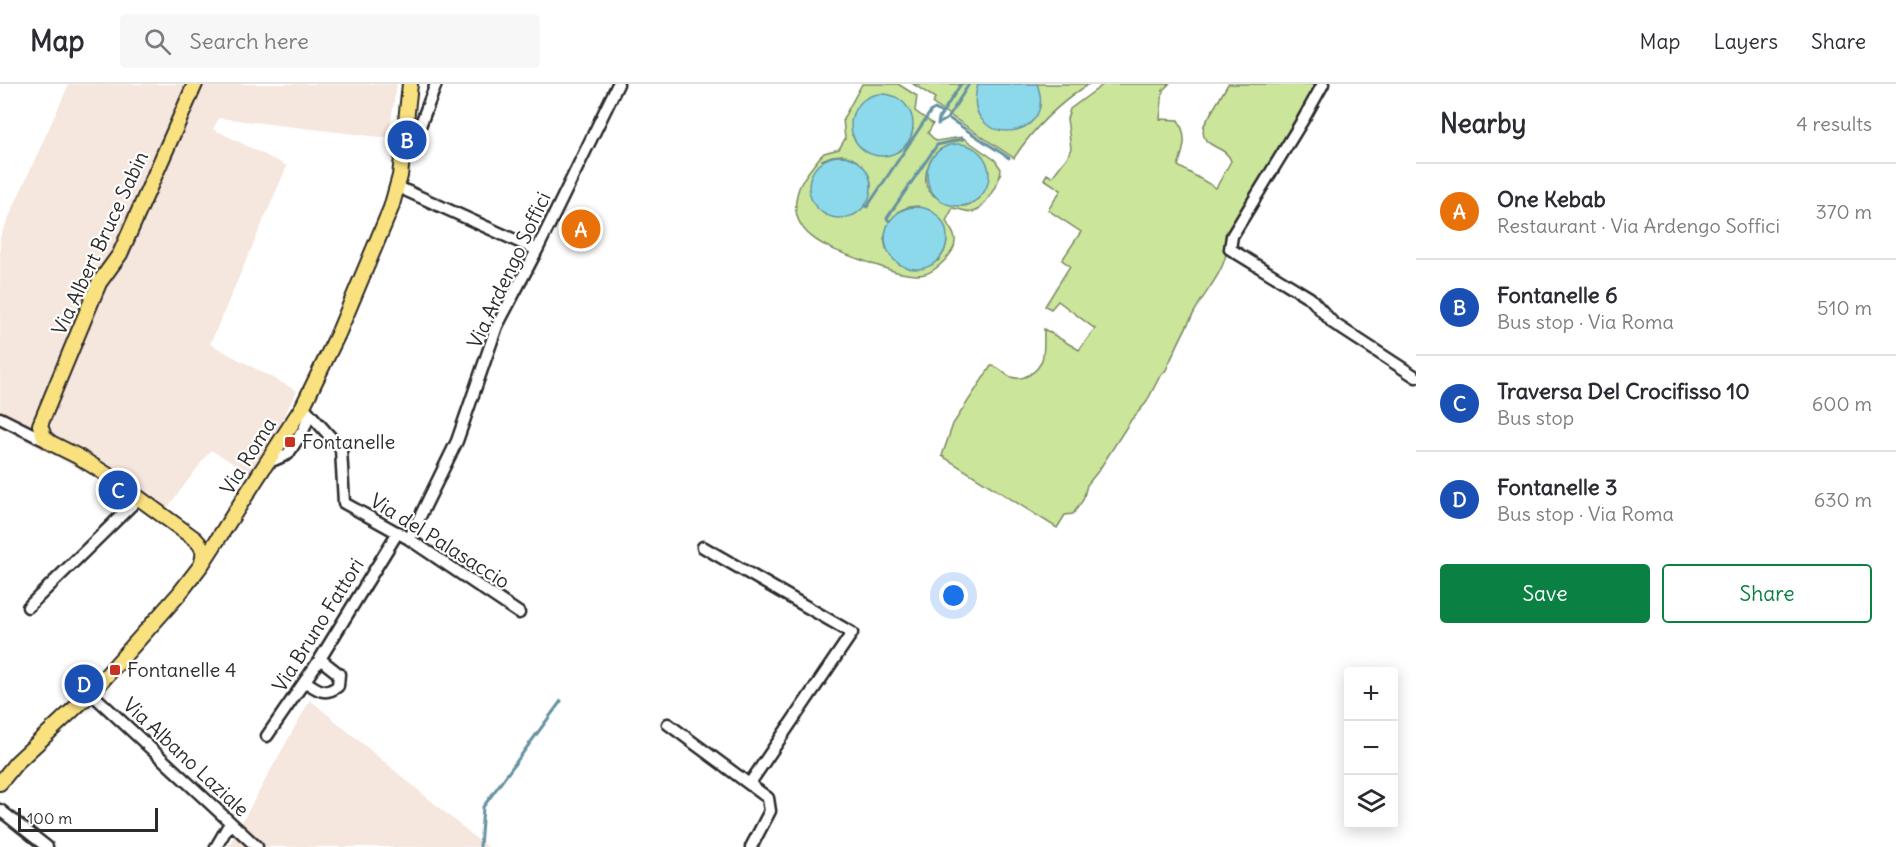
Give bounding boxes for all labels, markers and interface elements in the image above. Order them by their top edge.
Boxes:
search box [120,14,540,68]
text: Map [30,23,84,59]
icon: search [141,25,174,58]
text: Search here [189,27,309,55]
text: Map [1640,28,1680,55]
text: Layers [1713,28,1778,55]
text: Share [1811,28,1866,55]
text: Nearby [1440,107,1526,140]
text: 4 results [1796,111,1872,136]
pin: B [388,118,426,162]
street label: Via Albert Bruce Sabin [46,147,153,339]
text: One Kebab [1497,185,1606,213]
street label: Via Ardengo Soffici [461,188,556,352]
text: A [1453,199,1466,224]
text: 370 m [1815,199,1872,224]
pin: A [562,206,600,252]
text: Restaurant · Via Ardengo Soffici [1497,213,1780,238]
text: Fontanelle 6 [1497,281,1618,309]
text: B [1453,295,1466,320]
text: 510 m [1817,295,1872,320]
text: Bus stop · Via Roma [1497,309,1674,334]
text: Traversa Del Crocifisso 10 [1497,377,1750,405]
text: C [1453,391,1466,416]
text: 600 m [1812,391,1872,416]
text: Bus stop [1497,405,1574,430]
street label: Via Roma [214,413,281,499]
place label: Fontanelle [302,429,395,454]
marker: Fontanelle [283,435,297,449]
pin: C [98,468,138,512]
text: Fontanelle 3 [1497,473,1617,501]
text: D [1452,487,1467,512]
text: 630 m [1814,487,1872,512]
street label: Via del Palasaccio [366,488,515,594]
text: Bus stop · Via Roma [1497,501,1674,526]
street label: Via Bruno Fattori [266,553,369,696]
button: Save [1440,564,1650,623]
button: Share [1662,564,1872,623]
your location [939,581,968,610]
place label: Fontanelle 4 [127,657,237,682]
pin: D [64,662,104,706]
marker: Fontanelle 4 [108,663,122,677]
map controls [1344,667,1398,829]
button: + [1344,667,1398,721]
street label: Via Albano Laziale [118,692,255,821]
button: − [1344,721,1398,775]
button: layers [1344,775,1398,829]
scale bar [18,805,158,832]
text: 100 m [27,808,72,828]

